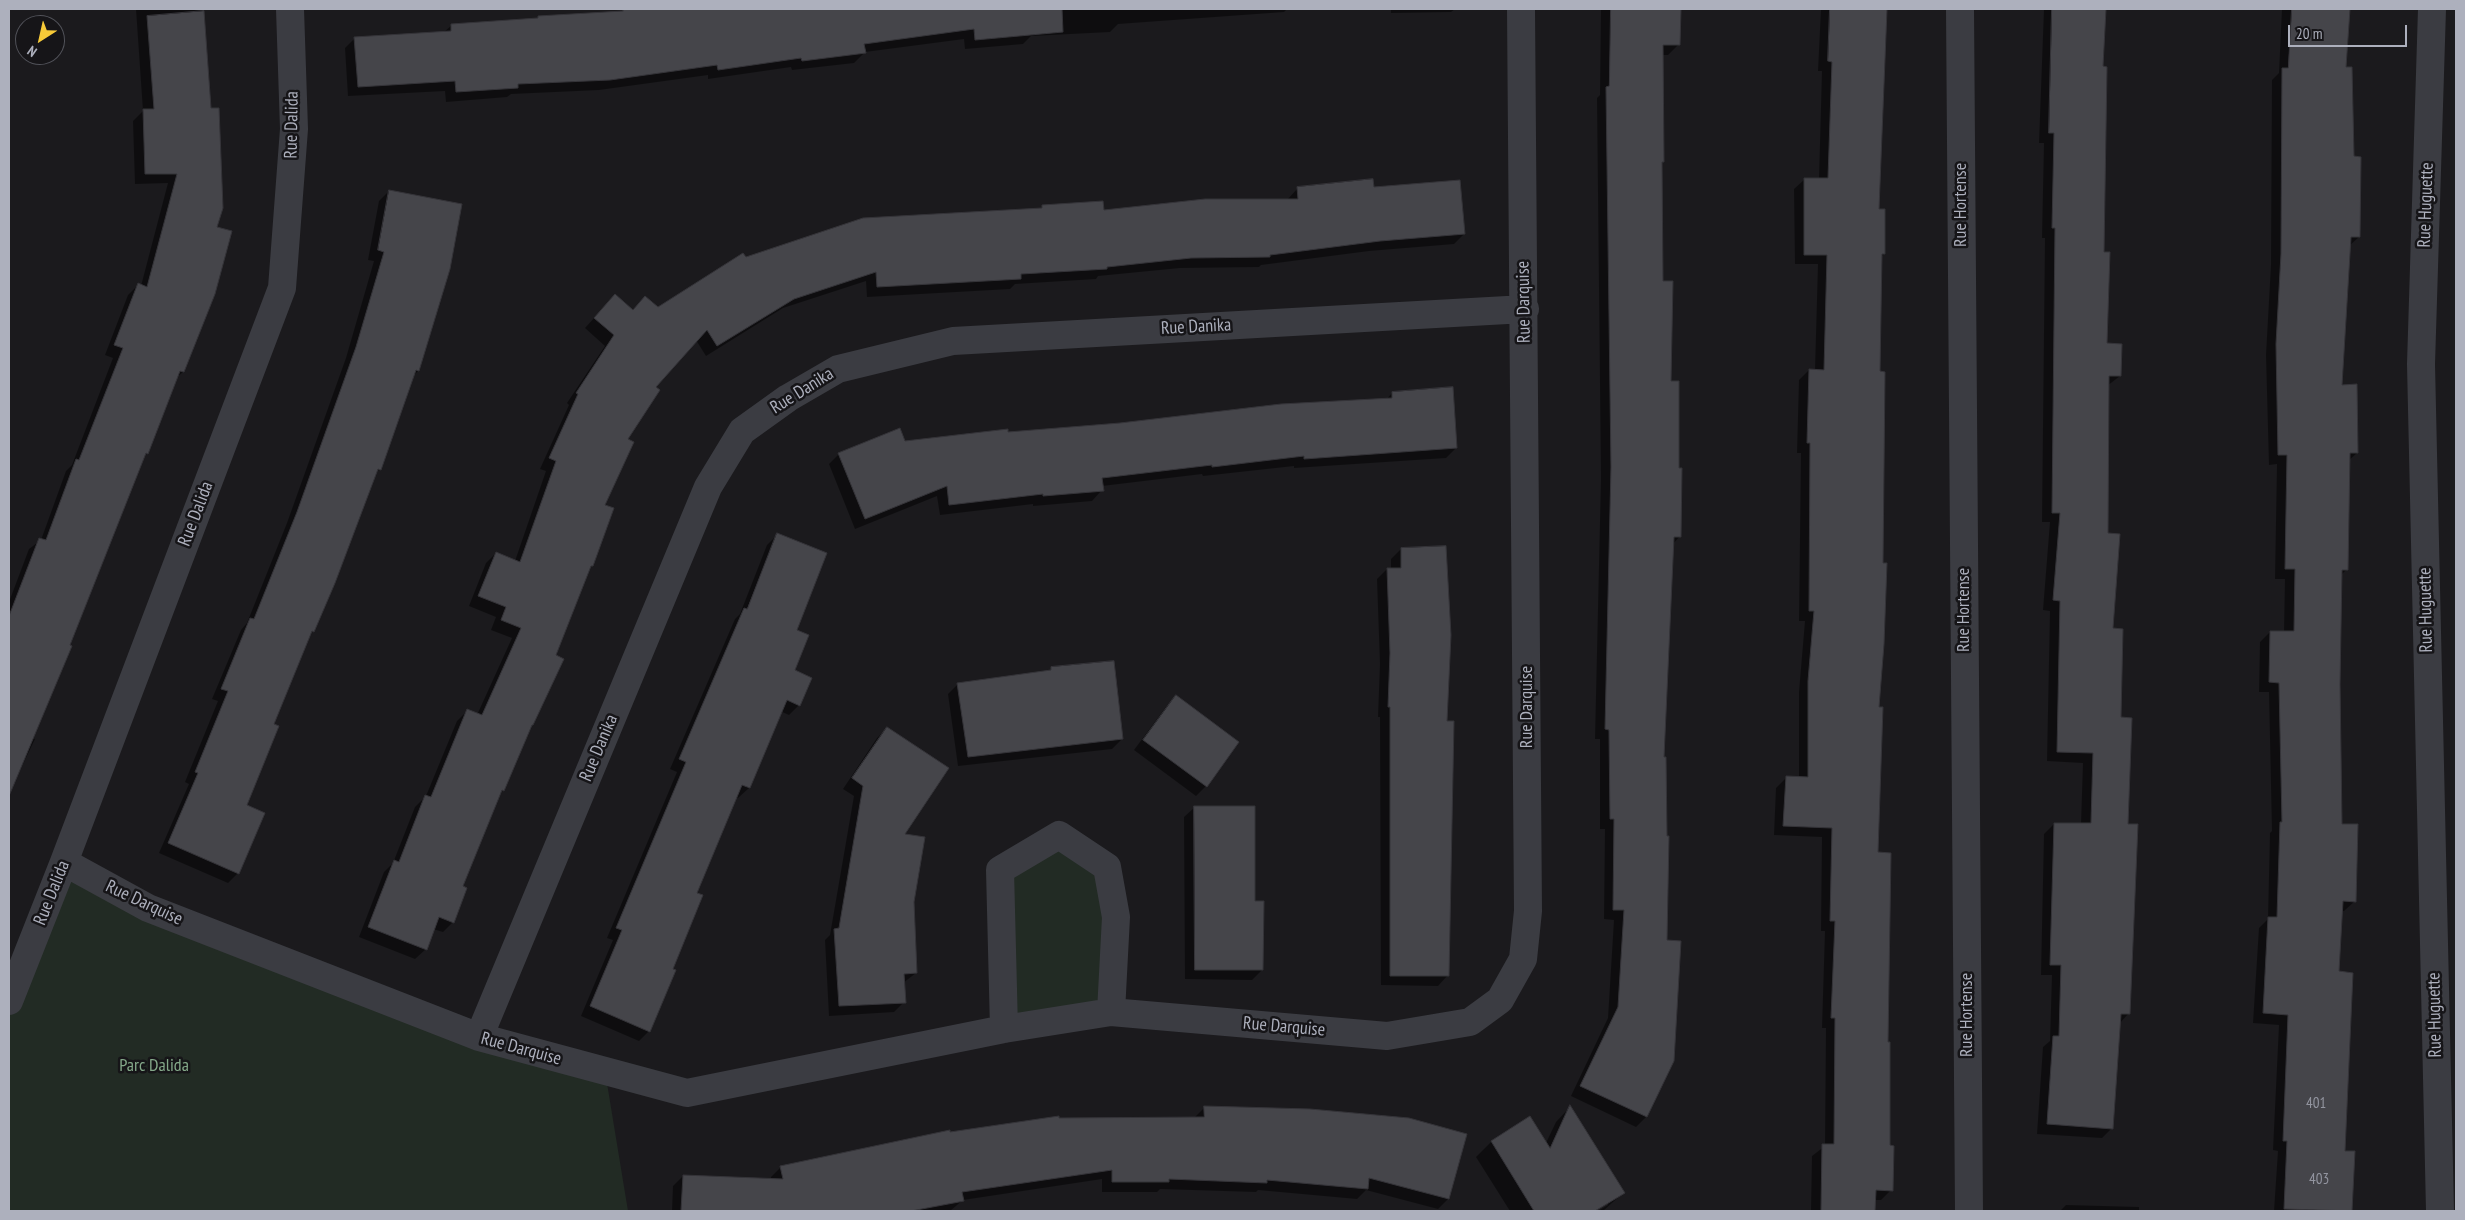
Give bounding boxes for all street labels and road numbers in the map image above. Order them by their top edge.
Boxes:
street label: Rue Dalida [281,91,303,159]
street label: Rue Huguette [2414,162,2438,248]
street label: Rue Hortense [1950,163,1972,247]
street label: Rue Darquise [1512,261,1536,343]
street label: Rue Danika [1160,314,1232,340]
street label: Rue Danika [766,363,838,419]
street label: Rue Dalida [174,479,218,549]
street label: Rue Huguette [2414,567,2438,653]
street label: Rue Hortense [1953,568,1975,652]
street label: Rue Darquise [1516,666,1538,748]
street label: Rue Danika [575,711,623,785]
street label: Rue Dalida [29,858,75,928]
street label: Rue Darquise [102,876,186,930]
street label: Rue Huguette [2423,972,2447,1058]
street label: Rue Hortense [1956,973,1978,1057]
street label: Rue Darquise [1242,1013,1326,1041]
street label: Rue Darquise [478,1028,564,1070]

